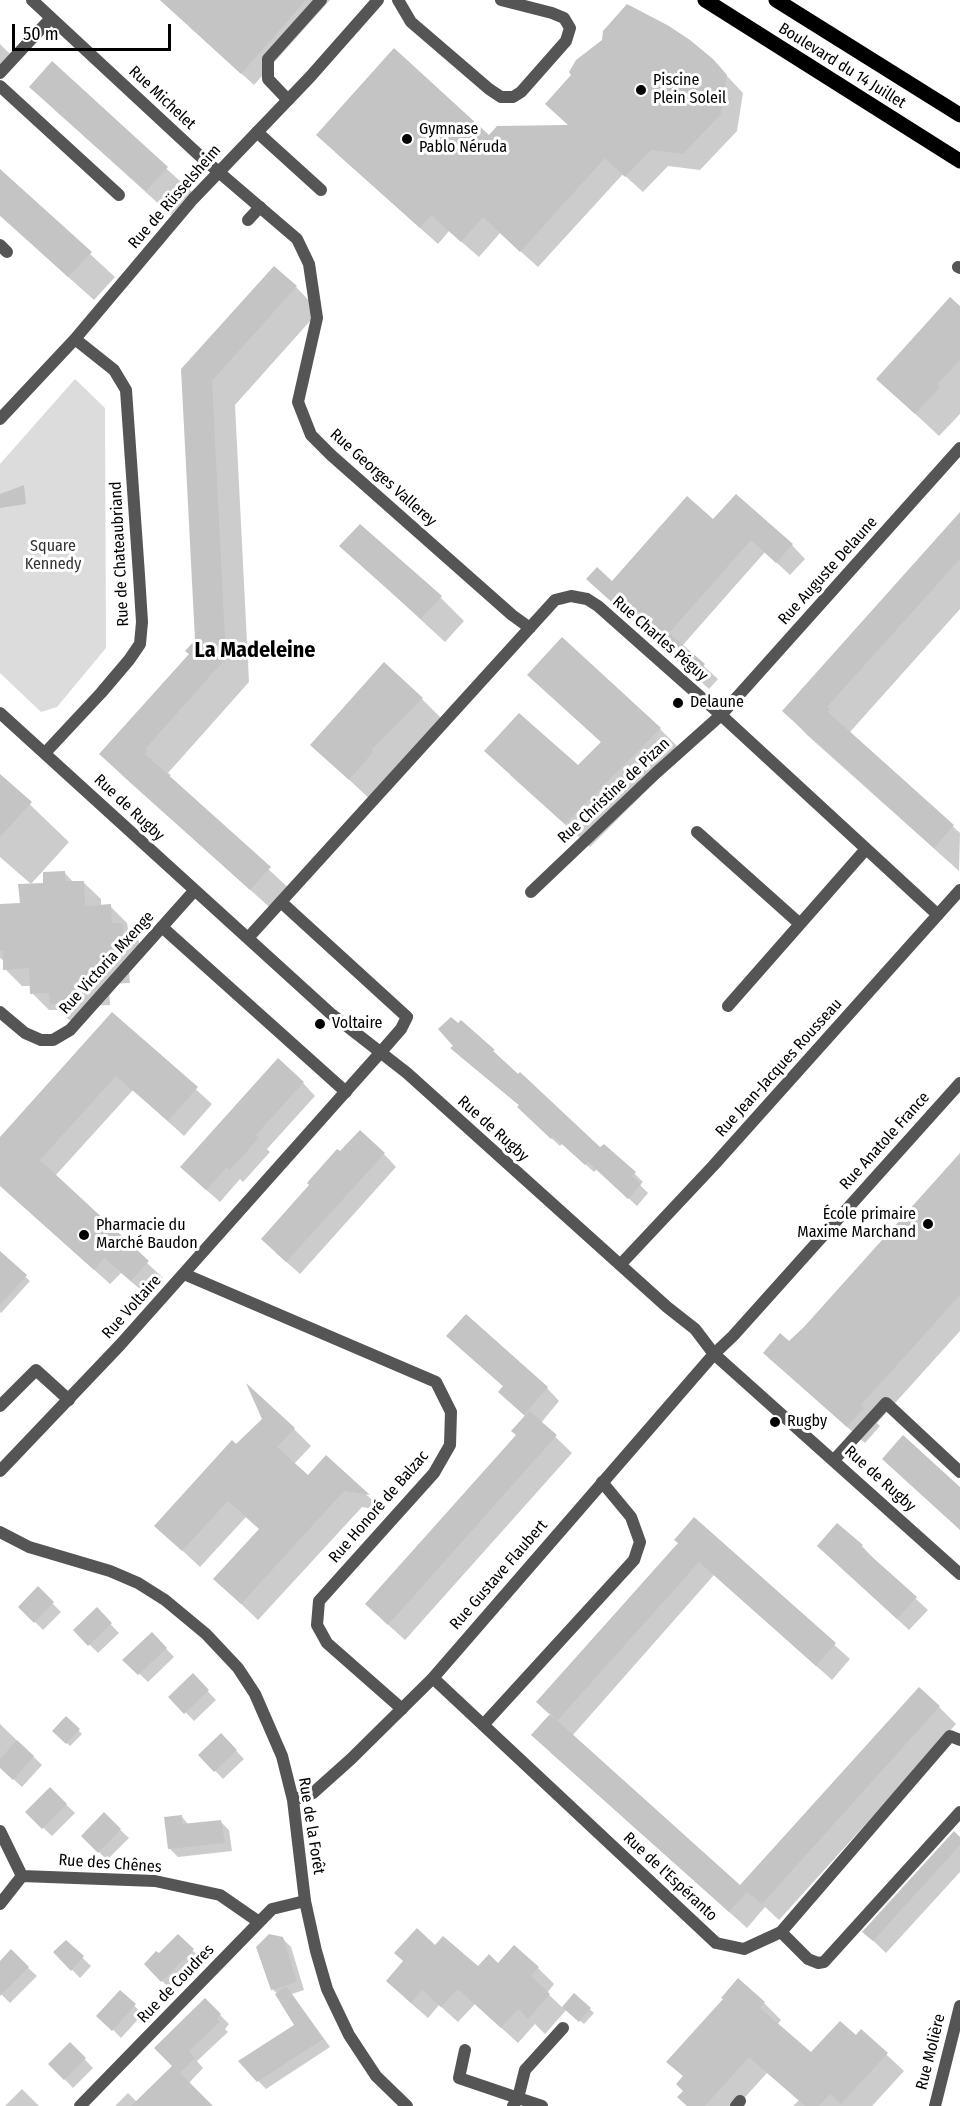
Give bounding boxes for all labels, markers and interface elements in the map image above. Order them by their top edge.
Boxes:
scale bar [15,12,174,50]
street label: Boulevard du 14 Juillet [775,19,909,113]
text: 50 m [23,23,59,45]
street label: Rue Michelet [125,62,199,134]
place label: Piscine Plein Soleil [653,71,726,109]
marker: Piscine Plein Soleil [634,83,648,97]
place label: Gymnase Pablo Néruda [419,120,507,158]
marker: Gymnase Pablo Néruda [400,132,414,146]
street label: Rue de Rüsselsheim [125,141,225,253]
street label: Rue Georges Vallerey [326,425,440,531]
street label: Rue de Chateaubriand [107,481,133,627]
street label: Rue Auguste Delaune [774,513,882,629]
park label: Square Kennedy [25,537,81,575]
street label: Rue Charles Péguy [608,592,712,686]
district label: La Madeleine [195,638,315,664]
place label: Delaune [690,693,744,713]
marker: Delaune [671,696,685,710]
street label: Rue Christine de Pizan [554,734,674,848]
street label: Rue de Rugby [90,771,168,845]
street label: Rue Victoria Mxenge [56,907,158,1019]
street label: Rue Jean-Jacques Rousseau [712,995,846,1141]
place label: Voltaire [332,1014,382,1034]
marker: Voltaire [313,1017,327,1031]
street label: Rue Anatole France [836,1088,934,1194]
street label: Rue de Rugby [453,1092,533,1166]
place label: École primaire Maxime Marchand [797,1205,916,1243]
place label: Pharmacie du Marché Baudon [96,1216,198,1254]
marker: École primaire Maxime Marchand [921,1217,935,1231]
marker: Pharmacie du Marché Baudon [77,1228,91,1242]
street label: Rue Voltaire [98,1271,166,1343]
place label: Rugby [787,1412,827,1432]
marker: Rugby [768,1415,782,1429]
street label: Rue de Rugby [840,1442,920,1516]
street label: Rue Honoré de Balzac [325,1447,433,1567]
street label: Rue Gustave Flaubert [446,1516,552,1634]
street label: Rue de la Forêt [294,1776,328,1876]
street label: Rue de l'Espéranto [619,1828,721,1926]
street label: Rue des Chênes [58,1851,162,1877]
street label: Rue de Coudres [134,1941,218,2027]
street label: Rue Molière [912,2012,950,2092]

